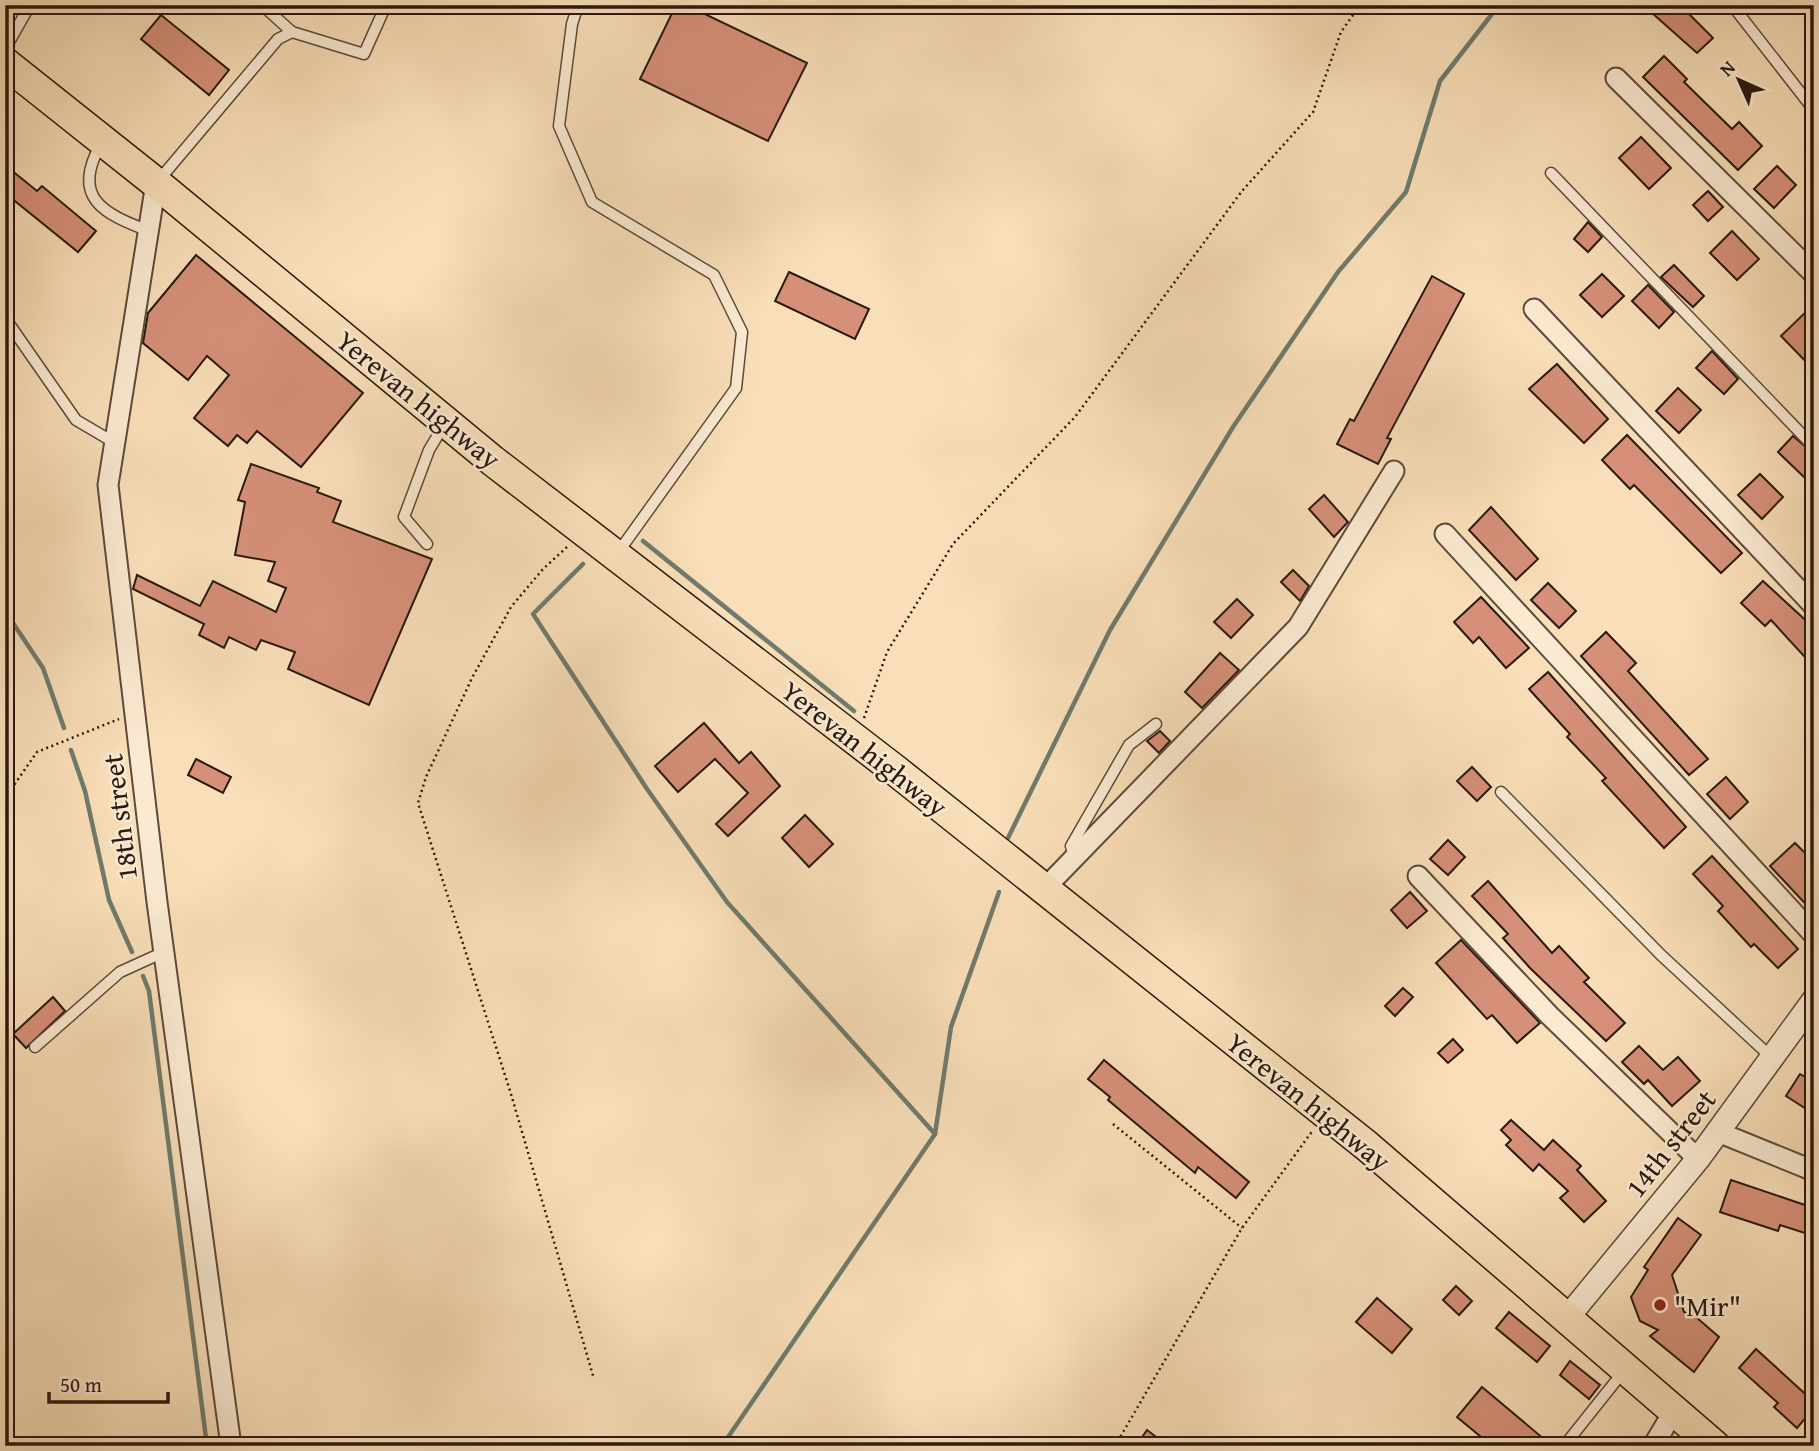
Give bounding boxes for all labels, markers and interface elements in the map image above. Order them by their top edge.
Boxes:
north arrow [1703,46,1773,116]
text: N [1713,53,1742,82]
street label: Yerevan highway [328,320,510,478]
street label: Yerevan highway [773,670,957,826]
street label: 18th street [91,751,147,883]
street label: Yerevan highway [1218,1022,1400,1180]
street label: 14th street [1615,1080,1725,1206]
place label: "Mir" [1674,1285,1741,1326]
marker: "Mir" [1652,1297,1668,1313]
scale bar [49,1360,168,1404]
text: 50 m [60,1369,102,1400]

